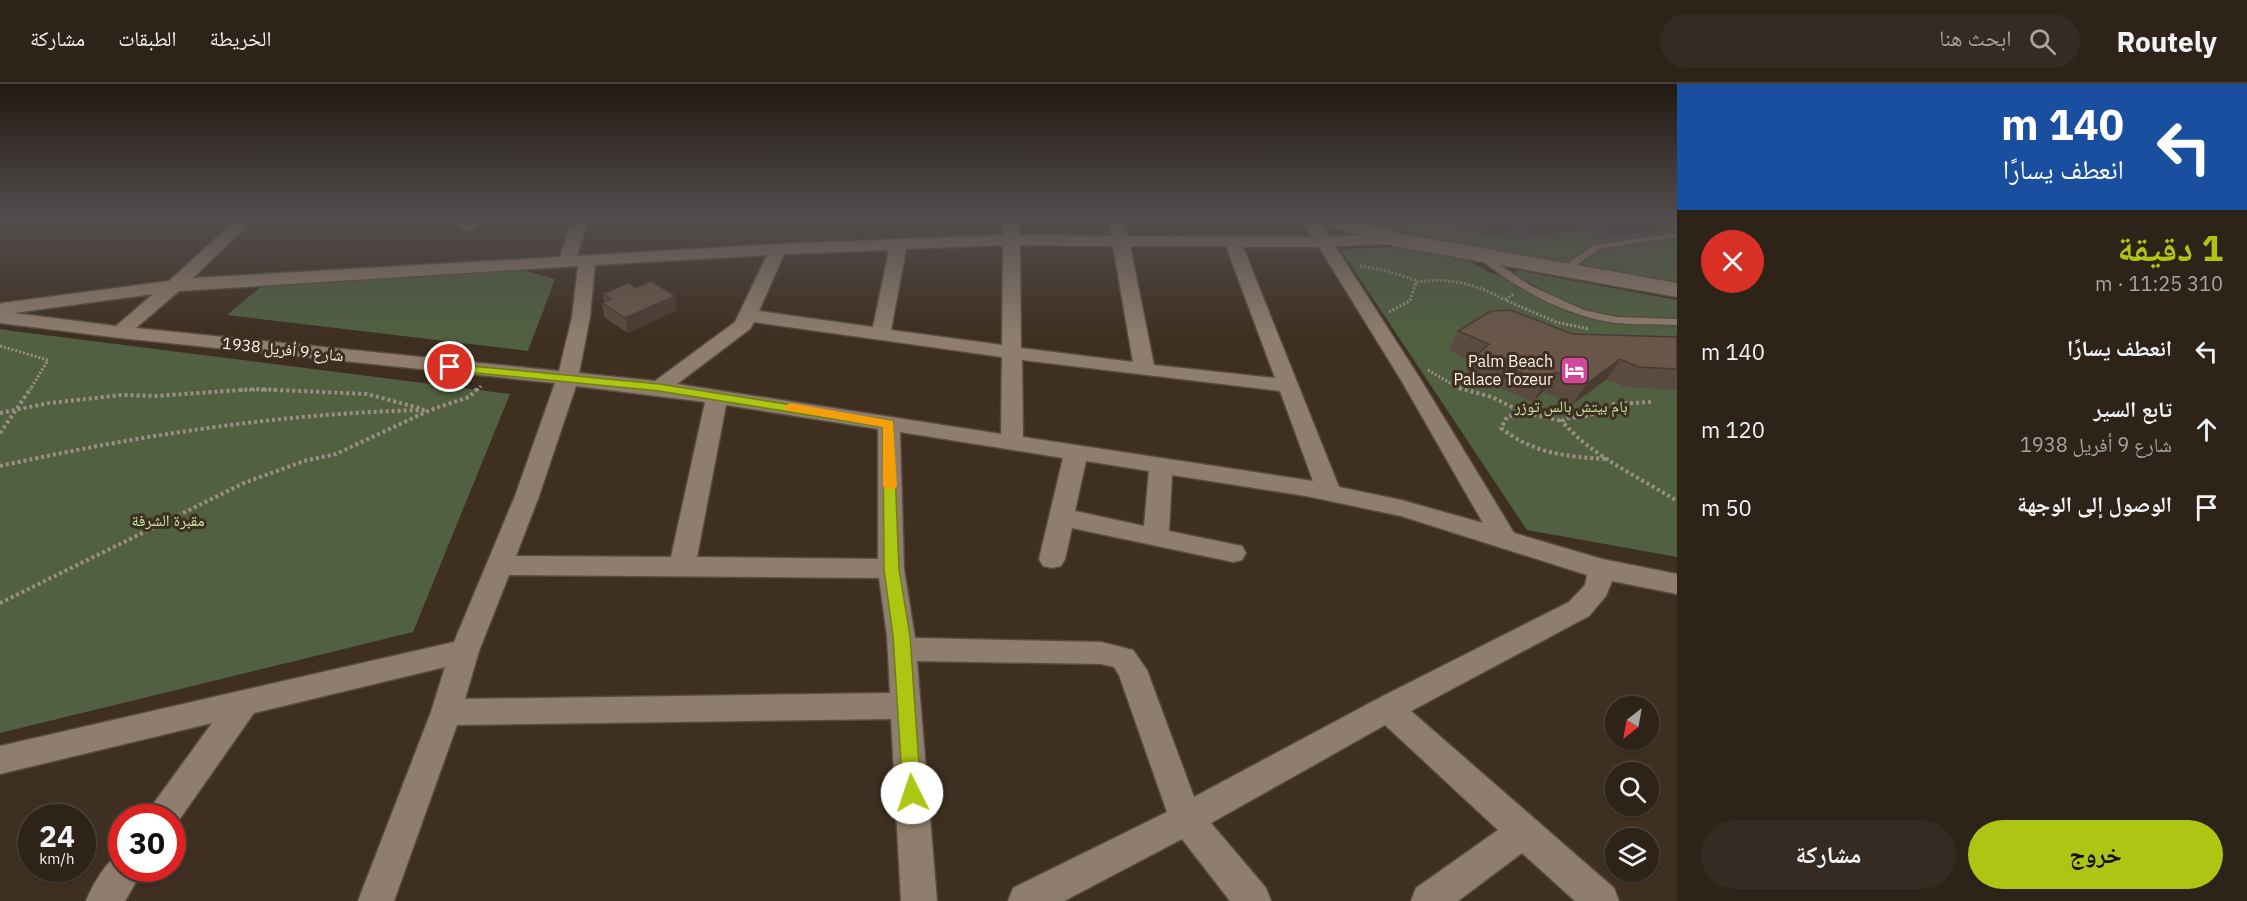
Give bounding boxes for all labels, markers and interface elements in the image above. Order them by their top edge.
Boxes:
search box [1660,14,2080,68]
text: ابحث هنا [1939,23,2011,52]
text: Routely [2116,23,2217,60]
text: مشاركة [30,24,85,52]
text: الطبقات [118,24,177,52]
text: الخريطة [210,24,271,52]
icon: search [2026,25,2059,58]
text: 140 m [2001,97,2124,152]
icon: left [2145,108,2223,186]
text: انعطف يسارًا [2003,151,2124,186]
text: 1 دقيقة [2117,224,2223,271]
button: close [1701,230,1764,293]
text: 310 m · 11:25 [2095,270,2223,297]
street label: شارع 9 أفريل 1938 [221,333,345,366]
text: انعطف يسارًا [2067,333,2172,362]
icon: left [2190,335,2223,368]
text: 140 m [1701,337,1765,366]
pin [424,341,475,392]
icon: arrive [433,350,466,383]
place label: Palm Beach Palace Tozeur [1454,351,1553,389]
hotel icon: Palm Beach Palace Tozeur [1558,354,1590,386]
text: تابع السير [2093,394,2172,423]
park label: بام بيتش بالس توزر [1513,396,1628,417]
icon: ahead [2190,413,2223,446]
text: 120 m [1701,415,1765,444]
text: شارع 9 أفريل 1938 [2020,431,2172,458]
text: الوصول إلى الوجهة [2017,489,2172,518]
icon: arrive [2190,491,2223,524]
text: 50 m [1701,493,1752,522]
park label: مقبرة الشرفة [131,510,205,530]
north arrow [1605,696,1659,750]
map controls [1605,696,1659,882]
position arrow [880,761,944,825]
button: search [1605,762,1659,816]
speed limit sign: 30 [108,804,186,882]
text: 24 [39,816,75,855]
button: مشاركة [1701,820,1956,889]
button: خروج [1968,820,2223,889]
button: layers [1605,828,1659,882]
text: km/h [39,849,75,868]

